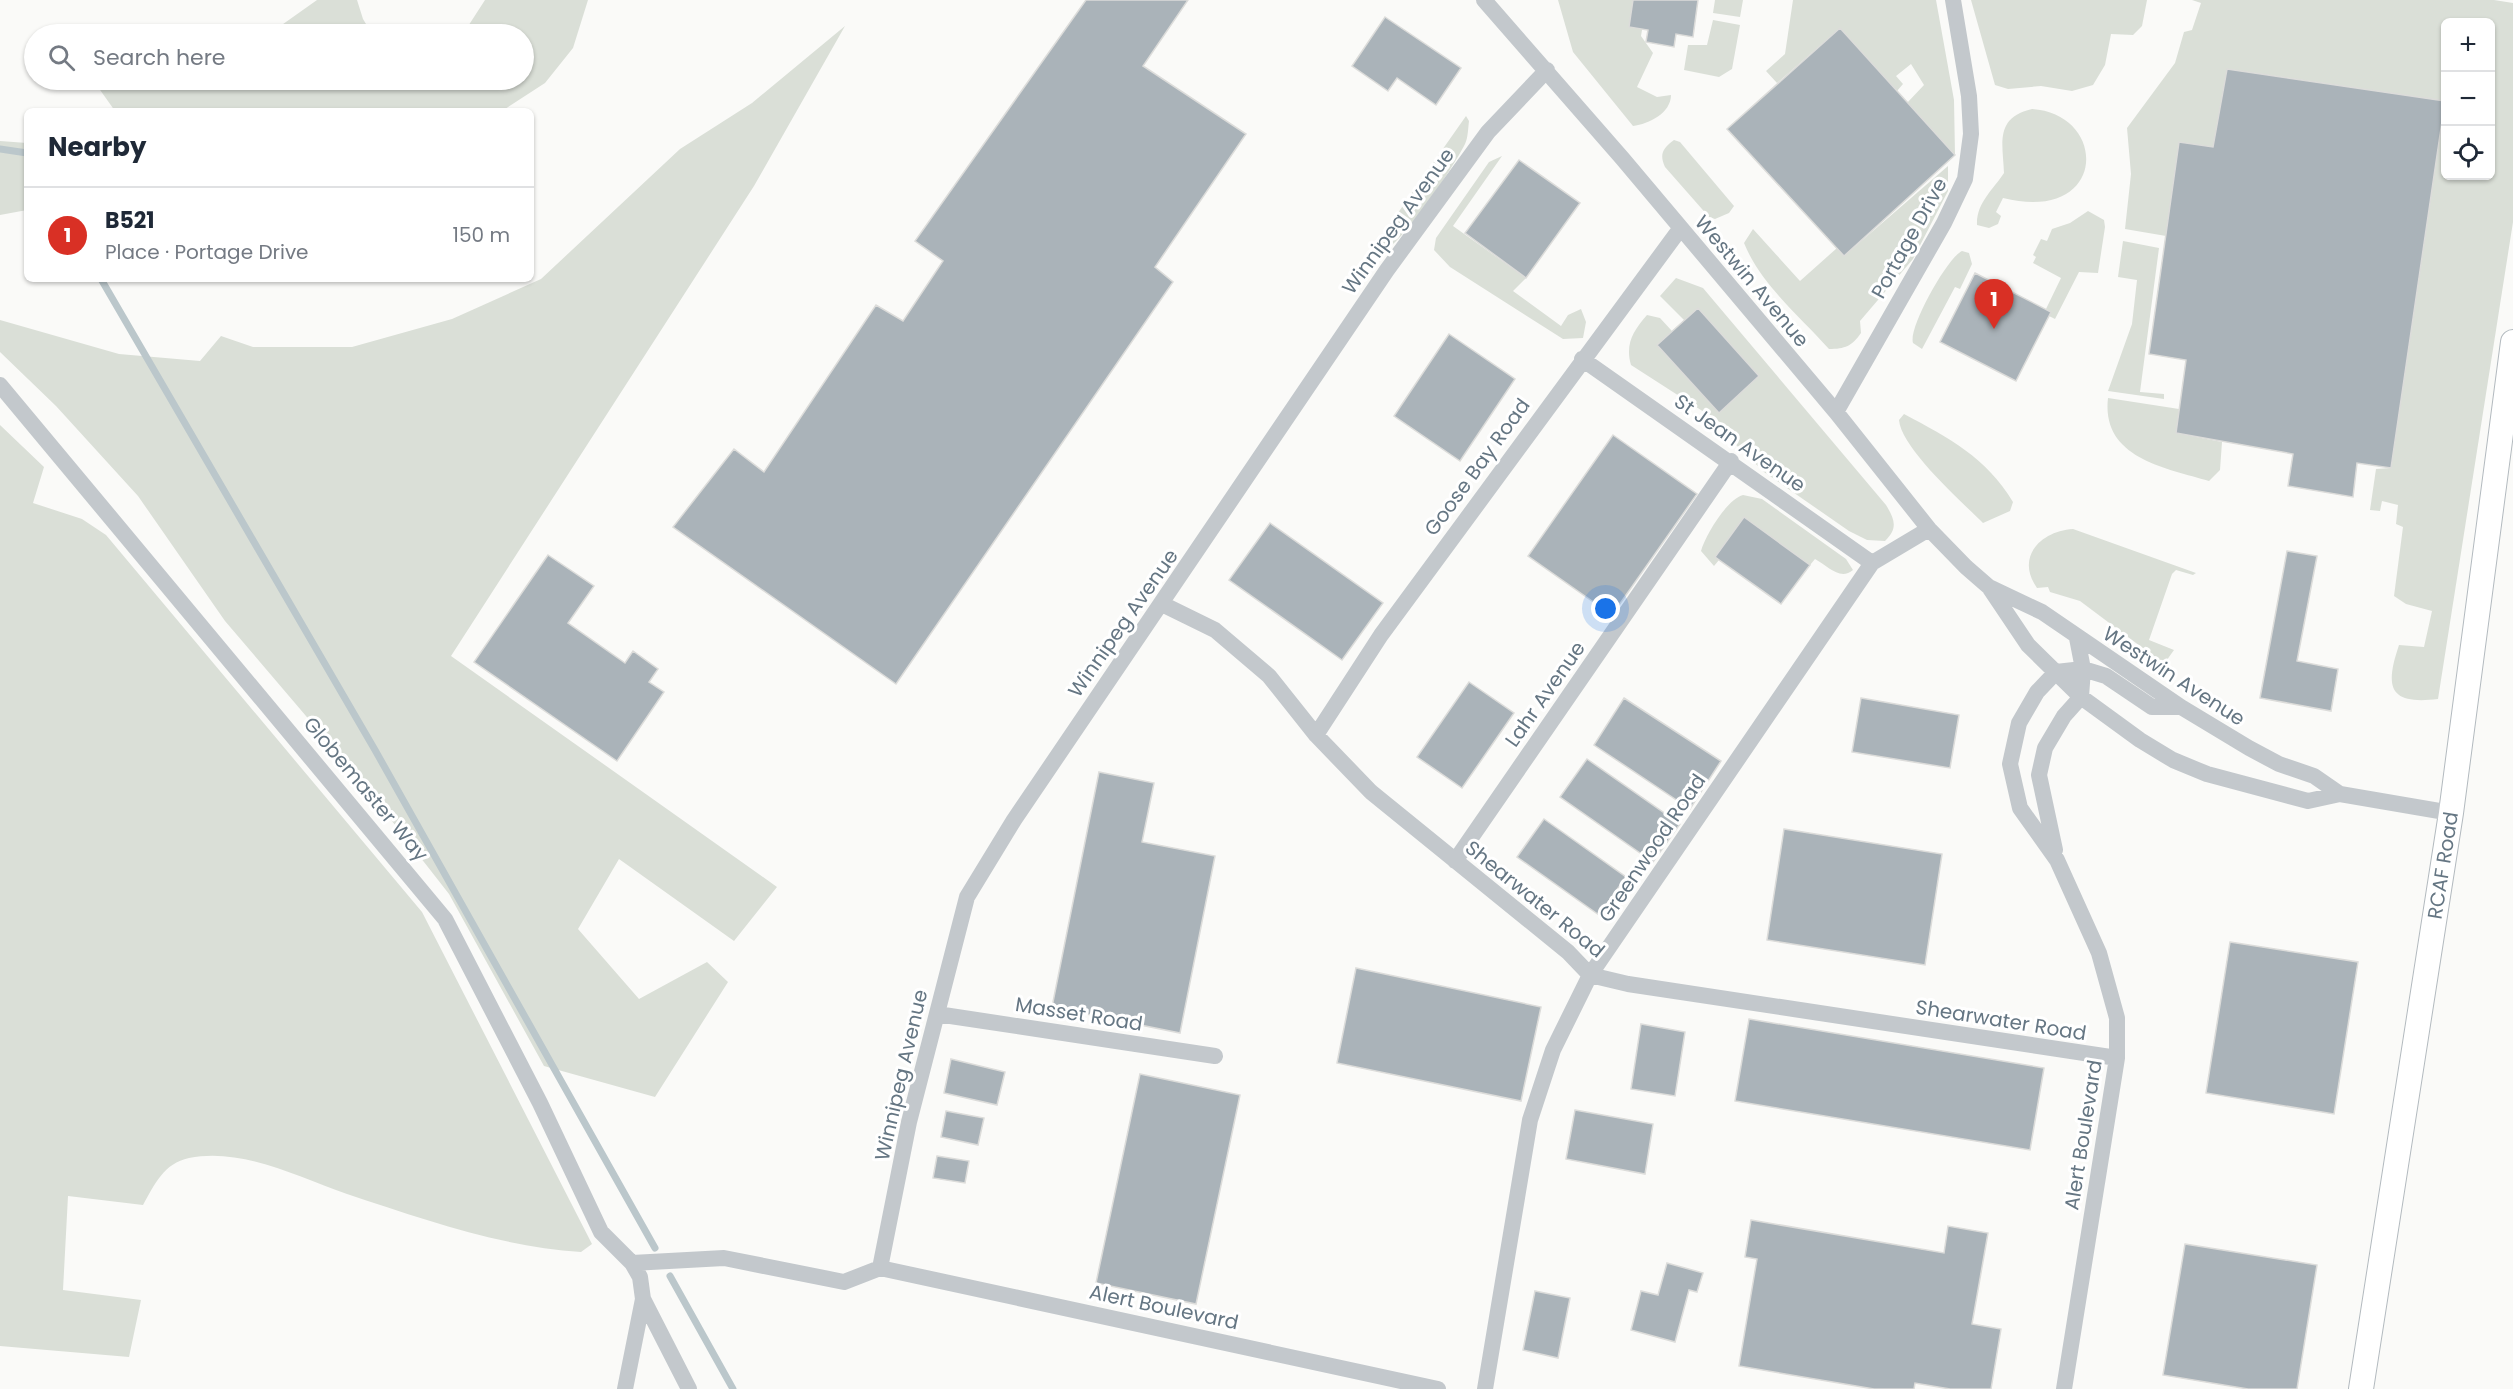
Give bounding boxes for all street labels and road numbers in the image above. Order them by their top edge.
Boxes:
street label: Winnipeg Avenue [1335,142,1461,300]
street label: Portage Drive [1864,173,1954,303]
street label: Westwin Avenue [1689,209,1815,353]
street label: St Jean Avenue [1669,387,1811,499]
street label: Goose Bay Road [1418,393,1536,541]
street label: Winnipeg Avenue [1061,543,1185,703]
street label: Westwin Avenue [2098,620,2250,732]
street label: Lahr Avenue [1498,636,1592,752]
street label: Globemaster Way [297,711,435,867]
street label: Greenwood Road [1592,768,1712,928]
street label: RCAF Road [2421,810,2465,921]
street label: Shearwater Road [1459,834,1611,964]
street label: Winnipeg Avenue [868,987,934,1163]
street label: Masset Road [1013,990,1145,1038]
street label: Shearwater Road [1914,993,2088,1047]
street label: Alert Boulevard [2057,1058,2109,1212]
street label: Alert Boulevard [1087,1278,1241,1336]

